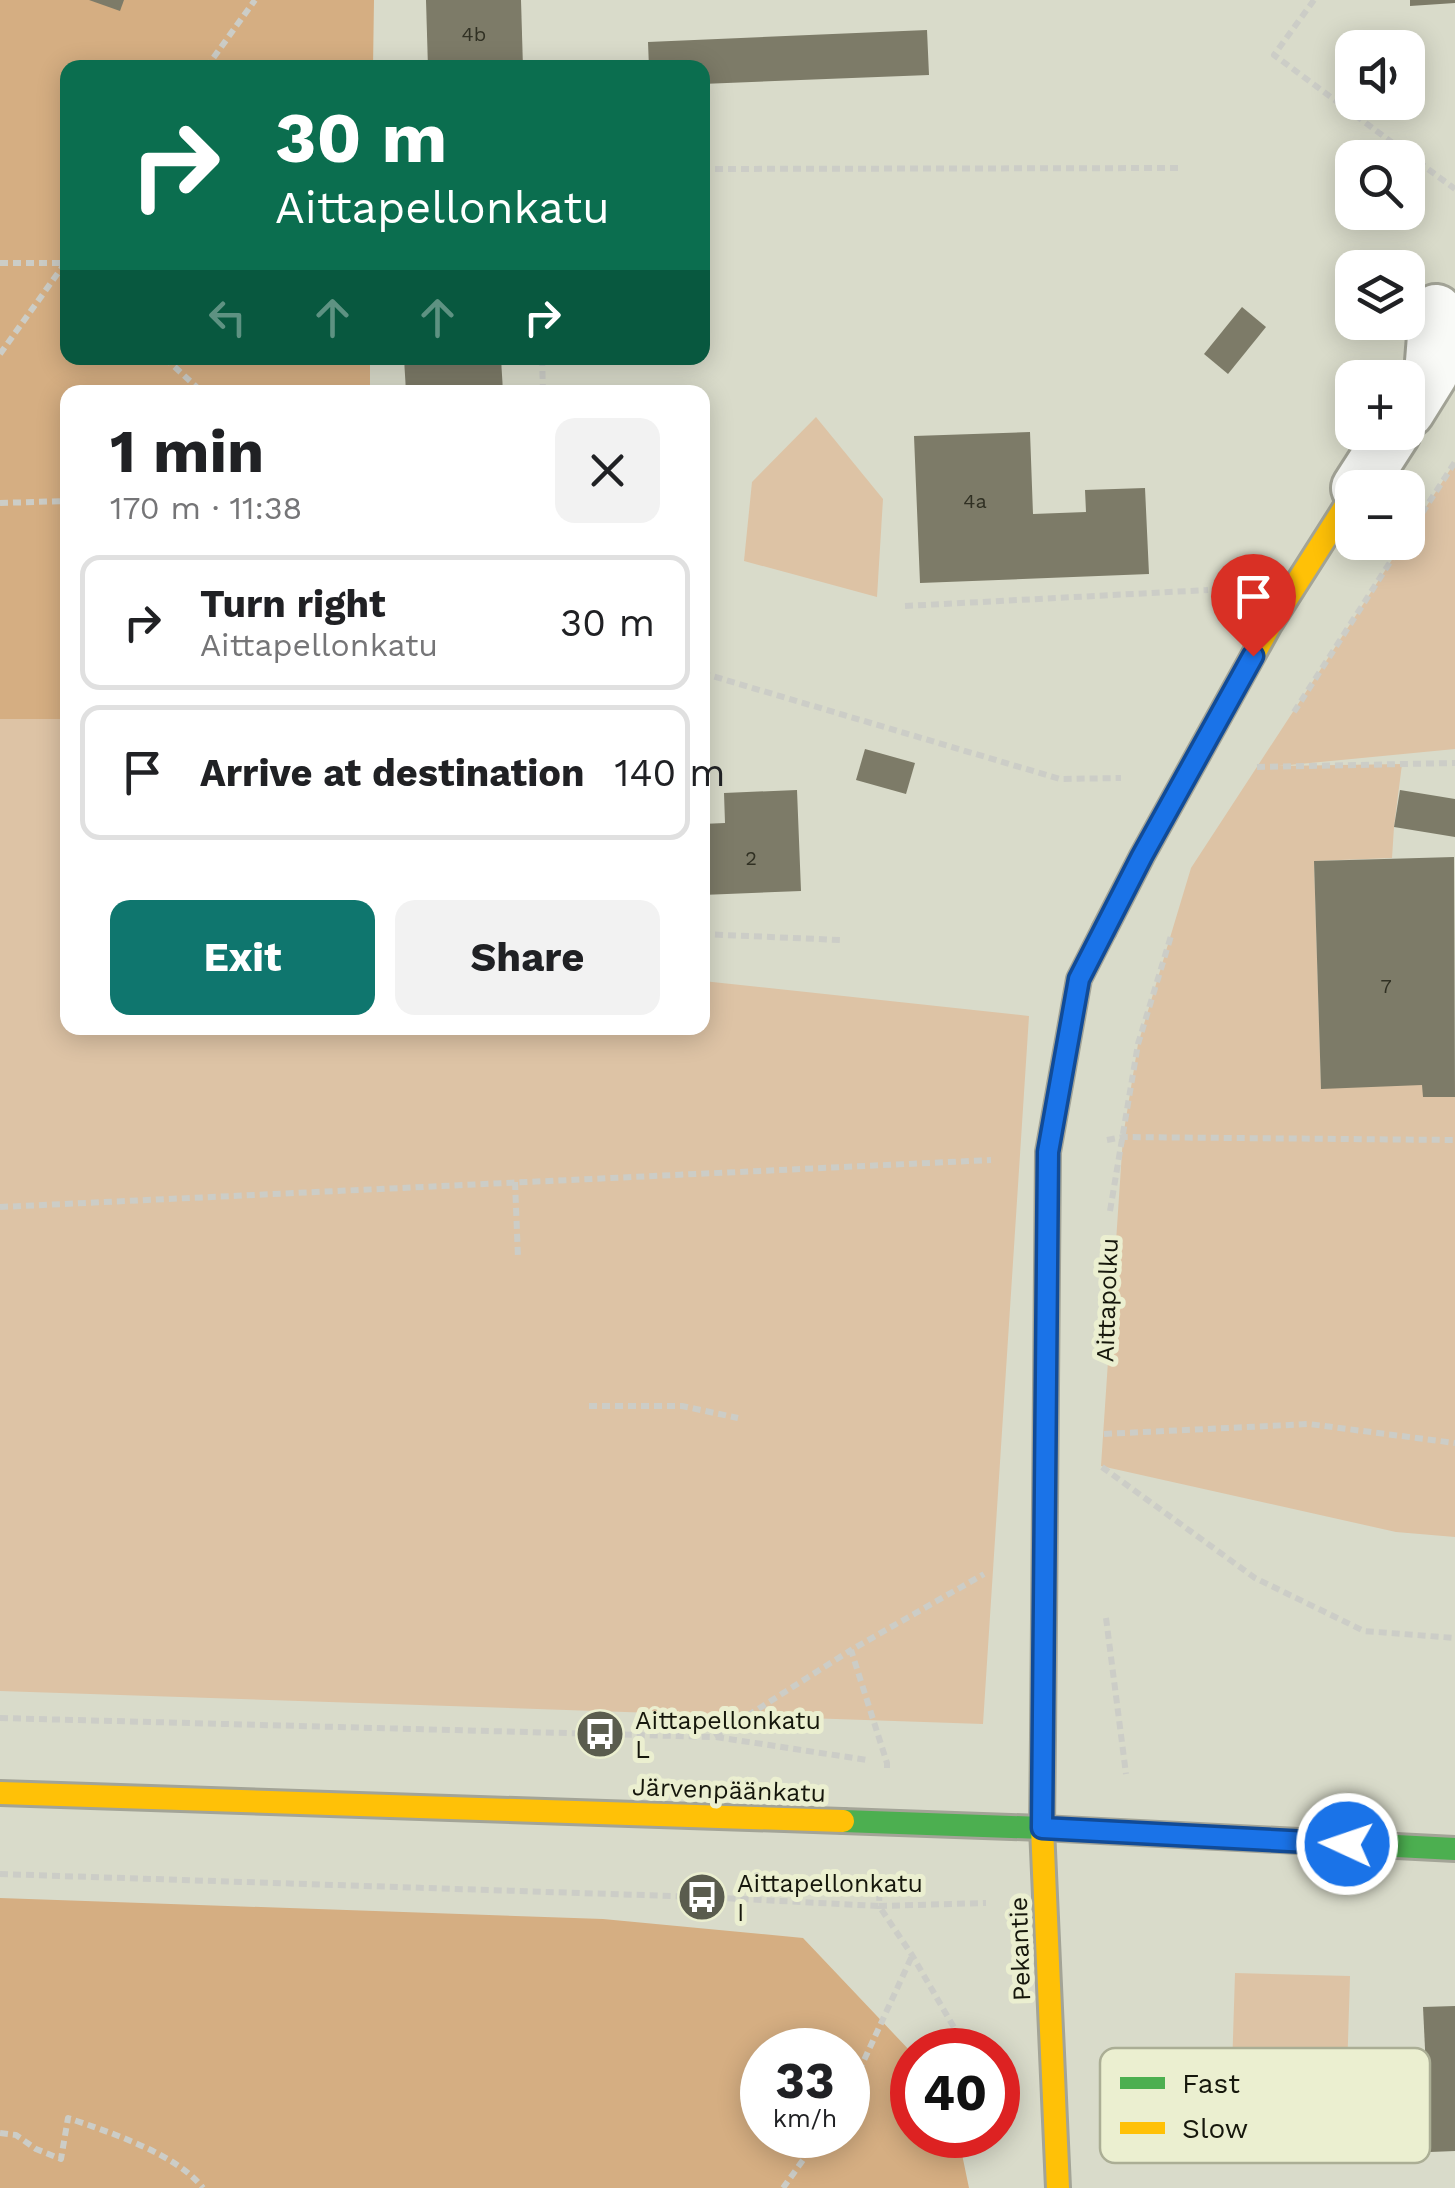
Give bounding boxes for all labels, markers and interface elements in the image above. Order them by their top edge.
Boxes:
house number: 4b [462,22,486,46]
map controls [1335,30,1425,560]
button: sound [1335,30,1425,120]
text: 30 m [275,97,447,179]
icon: right [110,100,240,230]
button: search [1335,140,1425,230]
text: Aittapellonkatu [275,181,610,234]
button: layers [1335,250,1425,340]
icon: left [200,290,255,345]
icon: ahead [305,290,360,345]
icon: ahead [410,290,465,345]
icon: right [515,290,570,345]
button: + [1335,360,1425,450]
text: 1 min [110,416,264,487]
button: close [555,418,660,523]
button: − [1335,470,1425,560]
text: 170 m · 11:38 [110,489,302,527]
house number: 4a [963,489,987,513]
pin [1211,554,1296,657]
icon: arrive [1226,569,1281,624]
text: Turn right [200,582,386,626]
icon: right [115,595,170,650]
text: 30 m [560,601,655,645]
text: Aittapellonkatu [200,626,438,664]
icon: arrive [115,745,170,800]
text: Arrive at destination [200,751,585,795]
text: 140 m [615,751,725,795]
house number: 2 [745,846,757,870]
button: Exit [110,900,375,1015]
button: Share [395,900,660,1015]
house number: 7 [1380,974,1392,998]
street label: Aittapolku [1090,1237,1124,1363]
place label: Aittapellonkatu L [635,1706,821,1764]
bus stop icon: Aittapellonkatu L [574,1708,626,1760]
street label: Järvenpäänkatu [632,1772,826,1808]
position arrow [1295,1792,1399,1896]
place label: Aittapellonkatu I [737,1869,923,1927]
bus stop icon: Aittapellonkatu I [676,1871,728,1923]
street label: Pekantie [1004,1896,1036,2002]
speed limit sign: 40 [890,2028,1020,2158]
legend [1100,2048,1430,2163]
text: 33 [775,2051,835,2110]
text: Fast [1182,2067,1240,2100]
text: km/h [773,2104,837,2133]
text: Slow [1182,2112,1248,2145]

